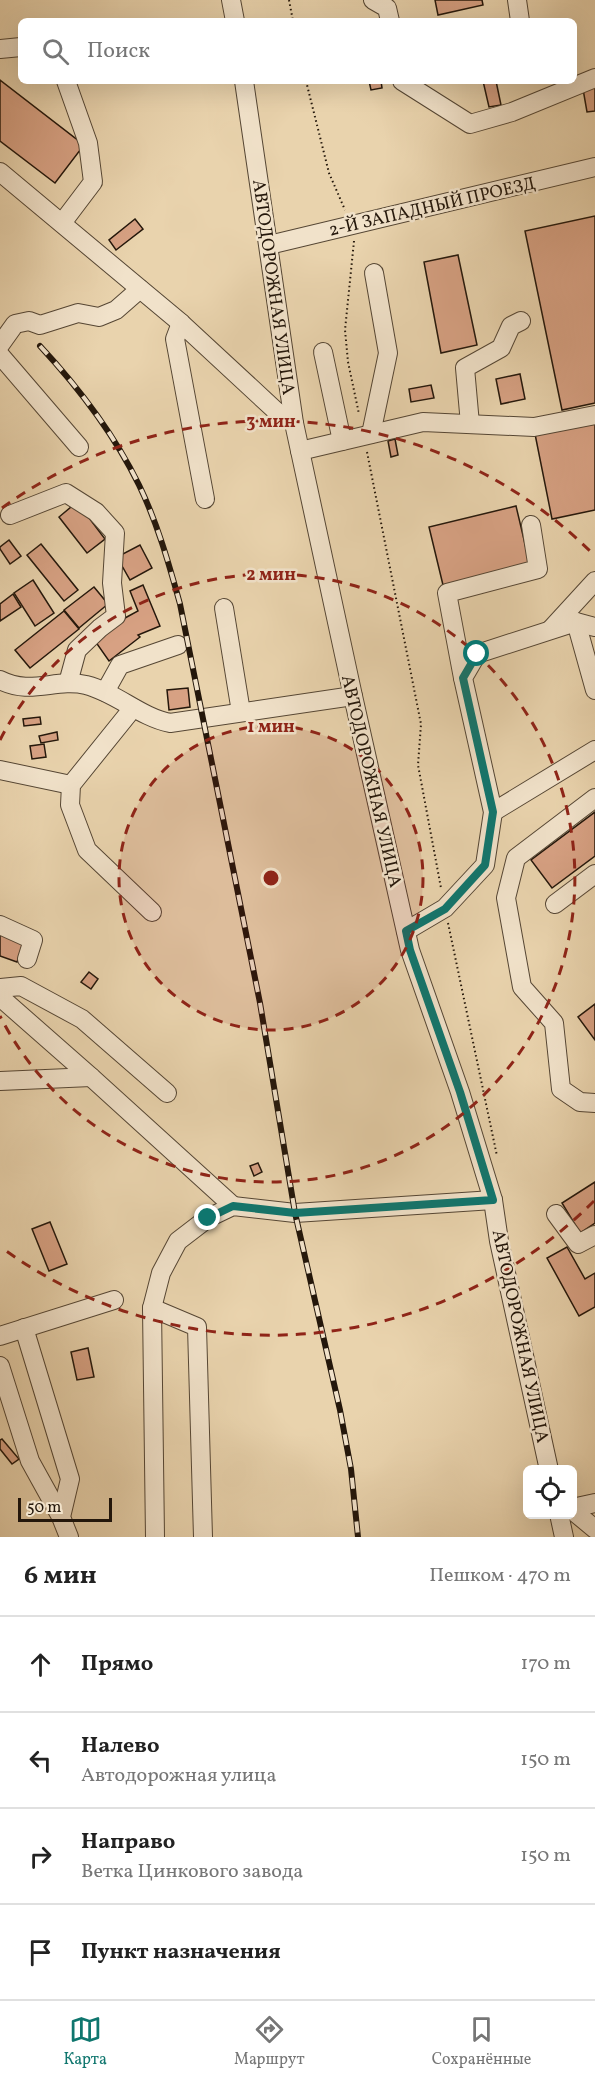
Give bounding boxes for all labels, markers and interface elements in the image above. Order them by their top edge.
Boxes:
search box [18,18,577,84]
icon: search [39,35,72,68]
text: Поиск [87,36,150,67]
street label: 2-Й ЗАПАДНЫЙ ПРОЕЗД [326,171,538,243]
street label: АВТОДОРОЖНАЯ УЛИЦА [245,178,300,397]
text: 3 мин [246,410,296,435]
text: 2 мин [246,563,296,588]
route start [463,640,489,666]
street label: АВТОДОРОЖНАЯ УЛИЦА [334,673,407,890]
text: 1 мин [247,715,295,740]
centre of rings [261,868,281,888]
route end [194,1204,220,1230]
street label: АВТОДОРОЖНАЯ УЛИЦА [485,1227,554,1446]
map controls [523,1465,577,1519]
button: locate [523,1465,577,1519]
scale bar [18,1495,112,1522]
text: 50 m [27,1497,61,1519]
text: 6 мин [24,1558,97,1594]
text: Пешком · 470 m [429,1562,571,1590]
icon: ahead [24,1648,57,1681]
text: Прямо [81,1649,153,1680]
text: 170 m [521,1650,571,1678]
text: Налево [81,1731,160,1762]
icon: left [24,1744,57,1777]
text: 150 m [520,1746,571,1774]
text: Автодорожная улица [81,1762,276,1790]
text: Направо [81,1827,175,1858]
icon: right [24,1840,57,1873]
text: 150 m [520,1842,571,1870]
text: Ветка Цинкового завода [81,1858,303,1886]
icon: arrive [24,1936,57,1969]
text: Пункт назначения [81,1937,281,1968]
tab: Карта [64,2013,107,2071]
tab: Маршрут [234,2013,305,2071]
tab: Сохранённые [432,2013,531,2071]

